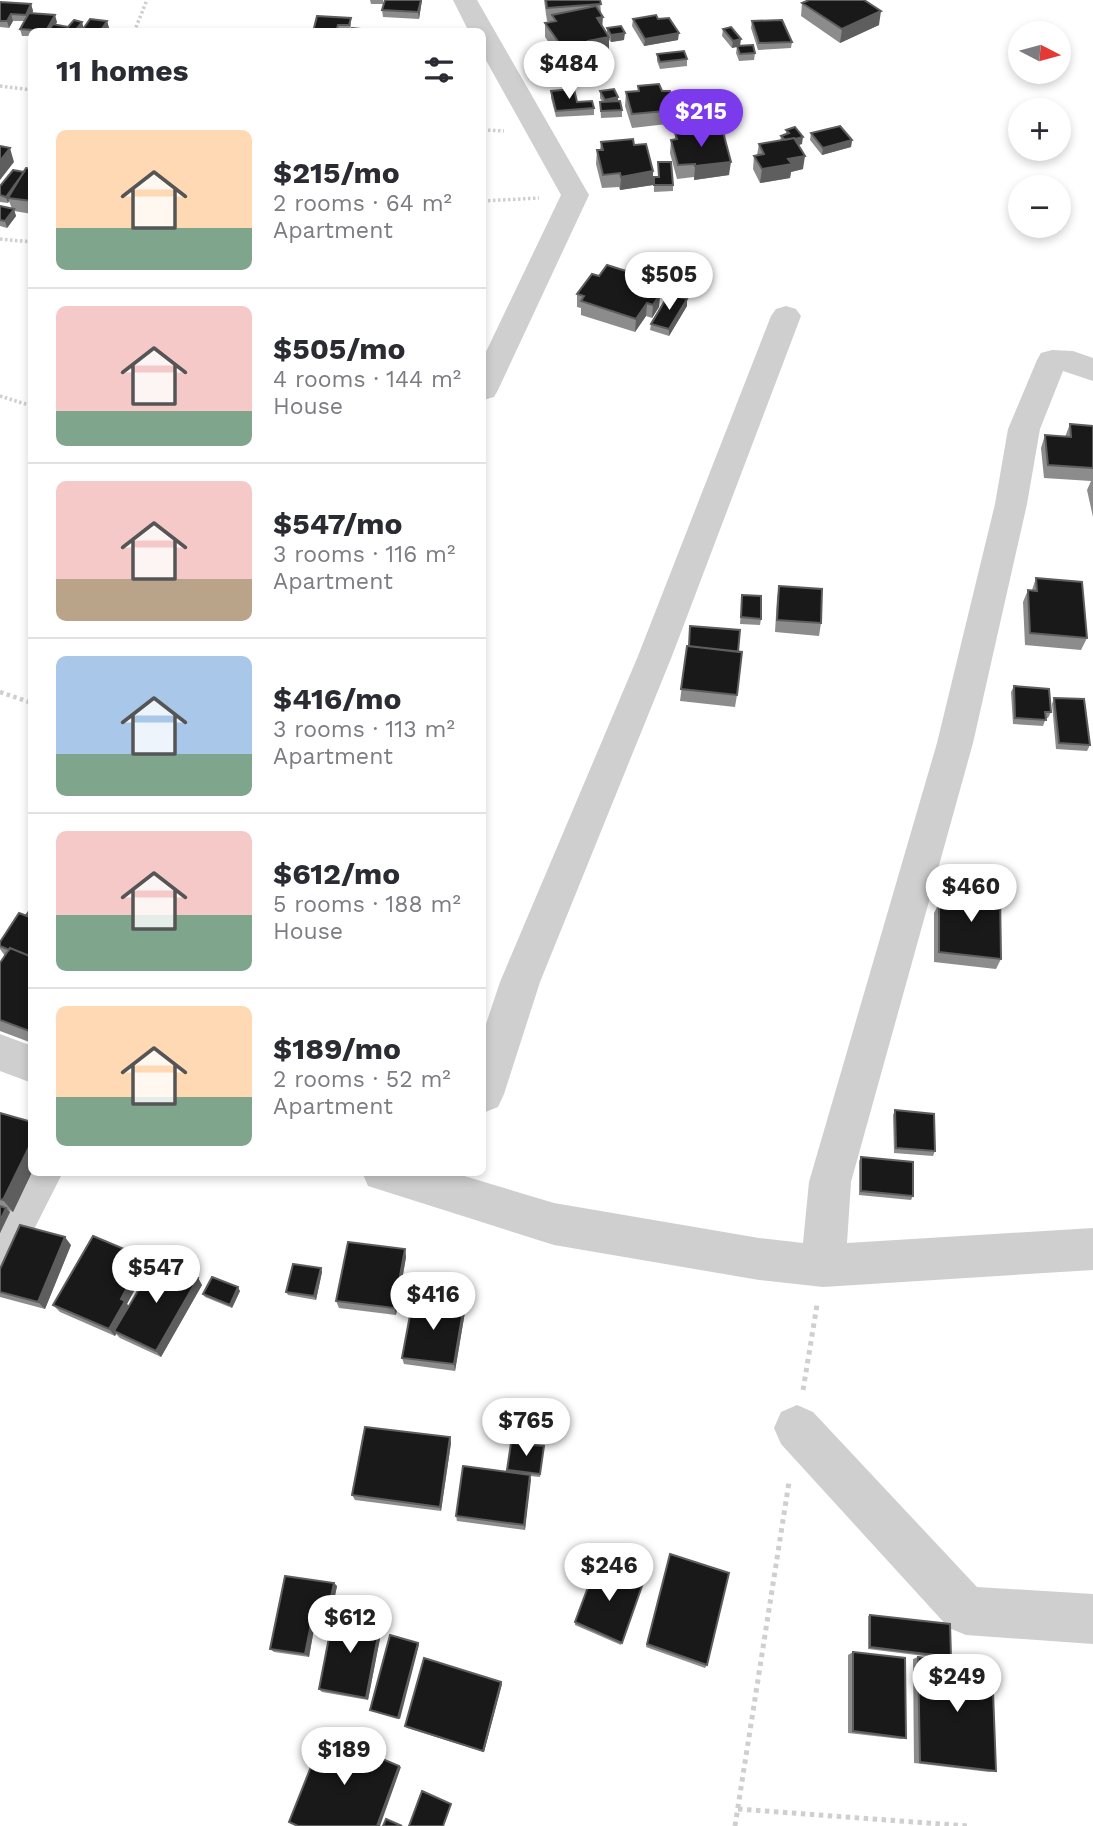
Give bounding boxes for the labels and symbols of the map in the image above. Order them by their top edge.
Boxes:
north arrow [1008,21,1071,84]
pin: $484 [528,42,610,101]
pin: $215 [660,90,742,149]
pin: $505 [628,252,710,312]
pin: $460 [930,864,1012,924]
pin: $547 [115,1246,197,1305]
pin: $416 [392,1272,474,1332]
pin: $765 [485,1398,567,1458]
pin: $246 [568,1544,650,1603]
pin: $612 [309,1596,391,1655]
pin: $249 [916,1654,998,1714]
pin: $189 [303,1728,385,1787]

